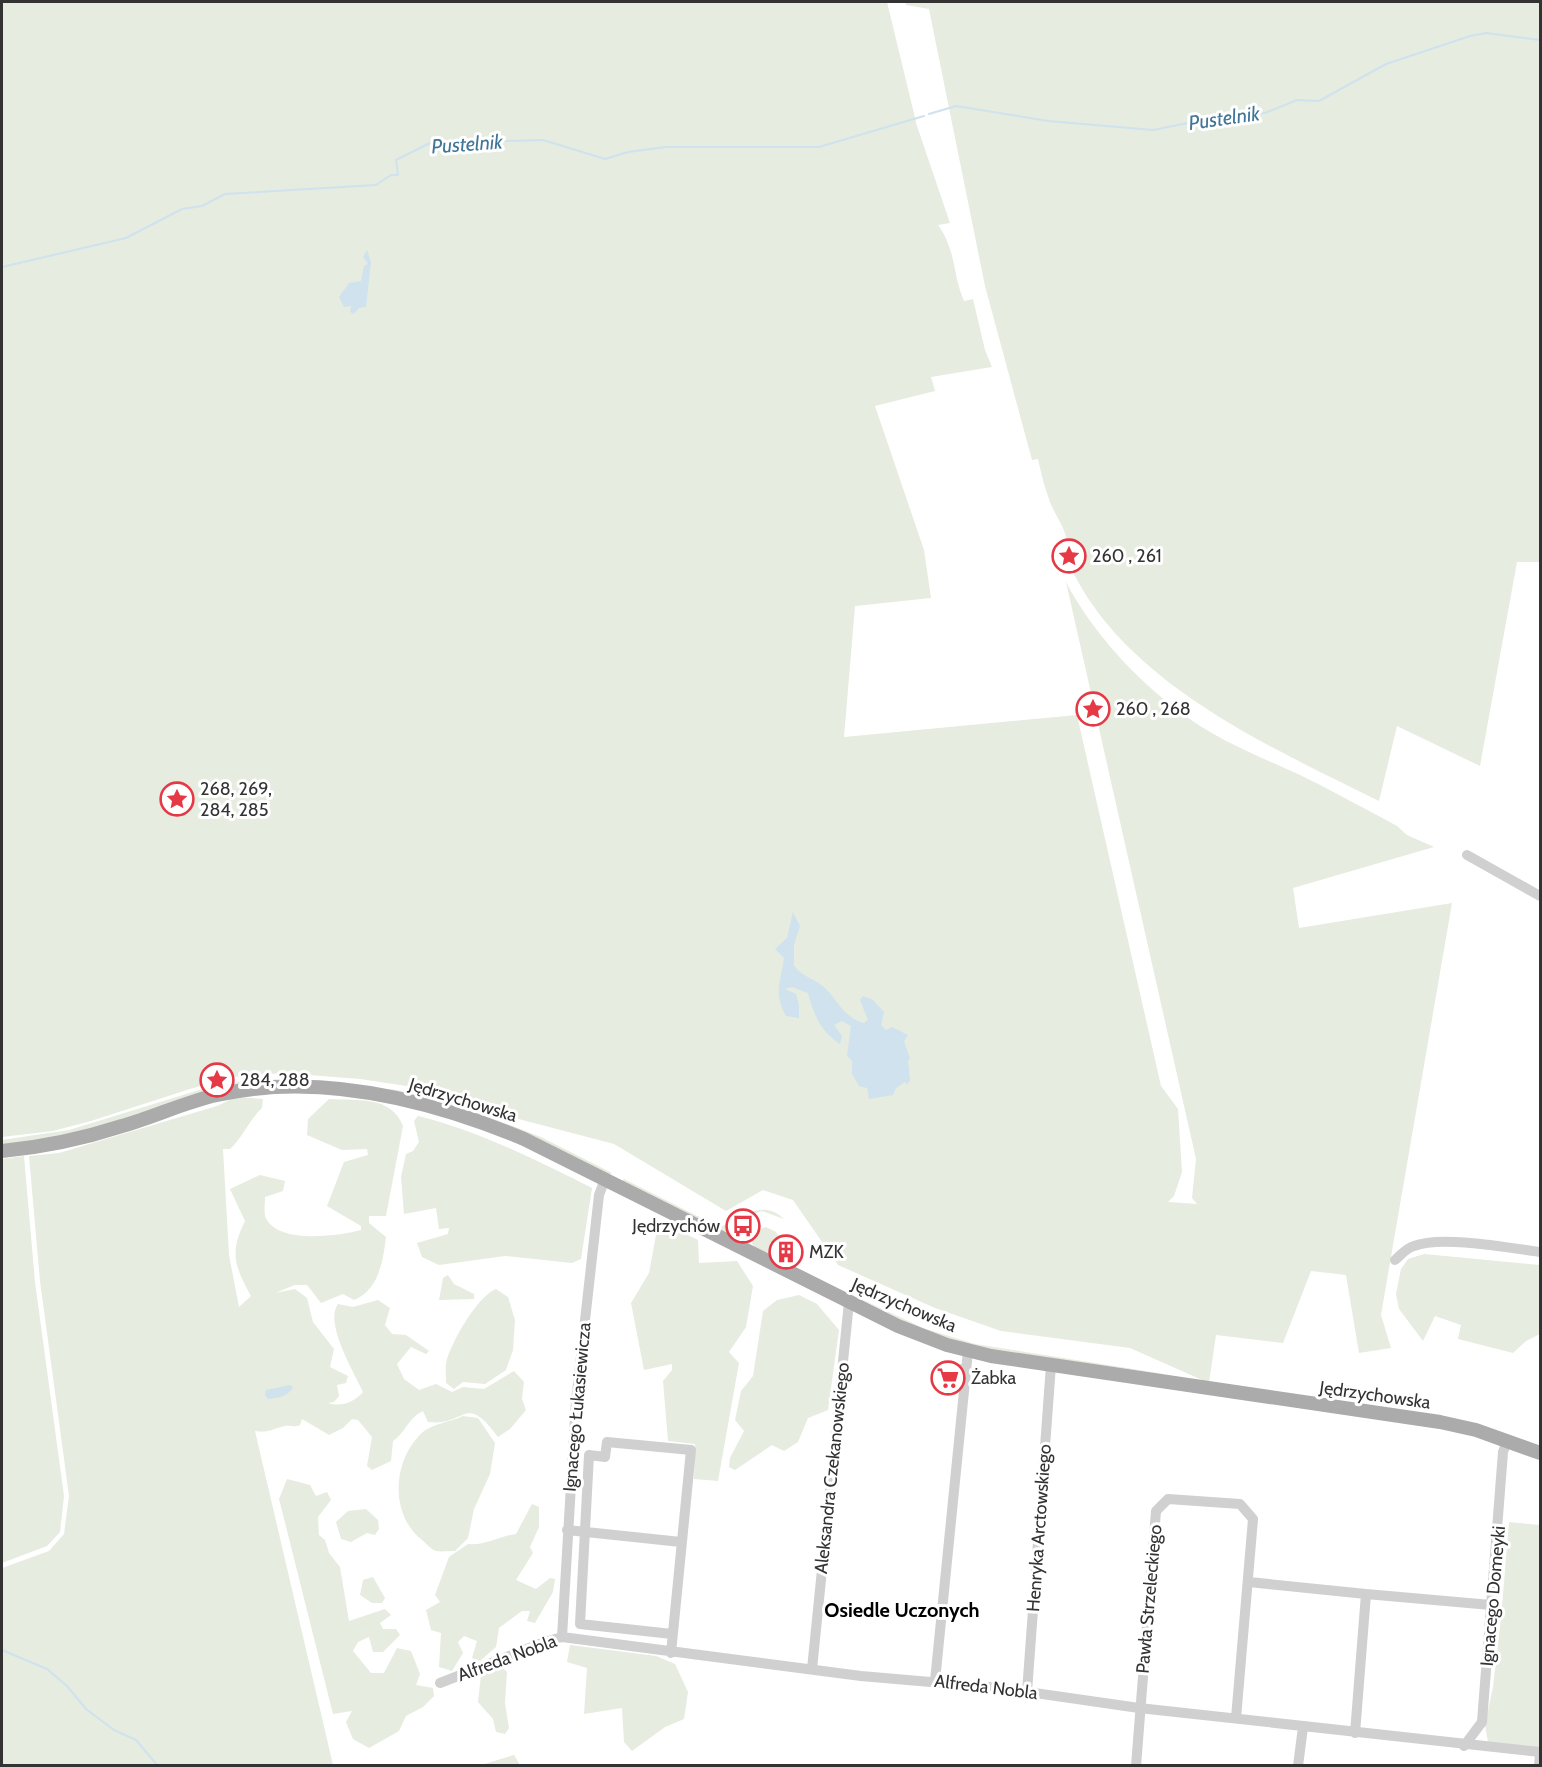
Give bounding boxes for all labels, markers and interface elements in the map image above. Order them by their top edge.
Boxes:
water label: Pustelnik [1187,101,1262,135]
water label: Pustelnik [431,129,505,158]
place icon: 260 , 261 [1051,538,1087,574]
place label: 260 , 261 [1092,545,1162,567]
place icon: 260 , 268 [1075,691,1111,727]
place label: 260 , 268 [1116,698,1191,720]
place label: 268, 269, 284, 285 [200,778,272,821]
place icon: 268, 269, 284, 285 [159,781,195,817]
place icon: 284, 288 [199,1062,235,1098]
place label: 284, 288 [240,1069,310,1091]
street label: Jędrzychowska [405,1073,520,1127]
bus stop icon: Jędrzychów [725,1208,761,1244]
place label: Jędrzychów [631,1215,720,1237]
building icon: MZK [768,1234,804,1270]
place label: MZK [809,1241,844,1263]
street label: Jędrzychowska [847,1273,960,1337]
street label: Ignacego Łukasiewicza [559,1321,595,1493]
supermarket icon: Żabka [930,1360,966,1396]
street label: Aleksandra Czekanowskiego [810,1361,854,1575]
place label: Żabka [971,1367,1016,1389]
street label: Jędrzychowska [1317,1376,1432,1414]
street label: Henryka Arctowskiego [1022,1443,1056,1613]
street label: Pawła Strzeleckiego [1132,1524,1166,1674]
street label: Ignacego Domeyki [1476,1525,1510,1667]
district label: Osiedle Uczonych [824,1598,980,1622]
street label: Alfreda Nobla [455,1630,560,1686]
street label: Alfreda Nobla [933,1670,1039,1704]

